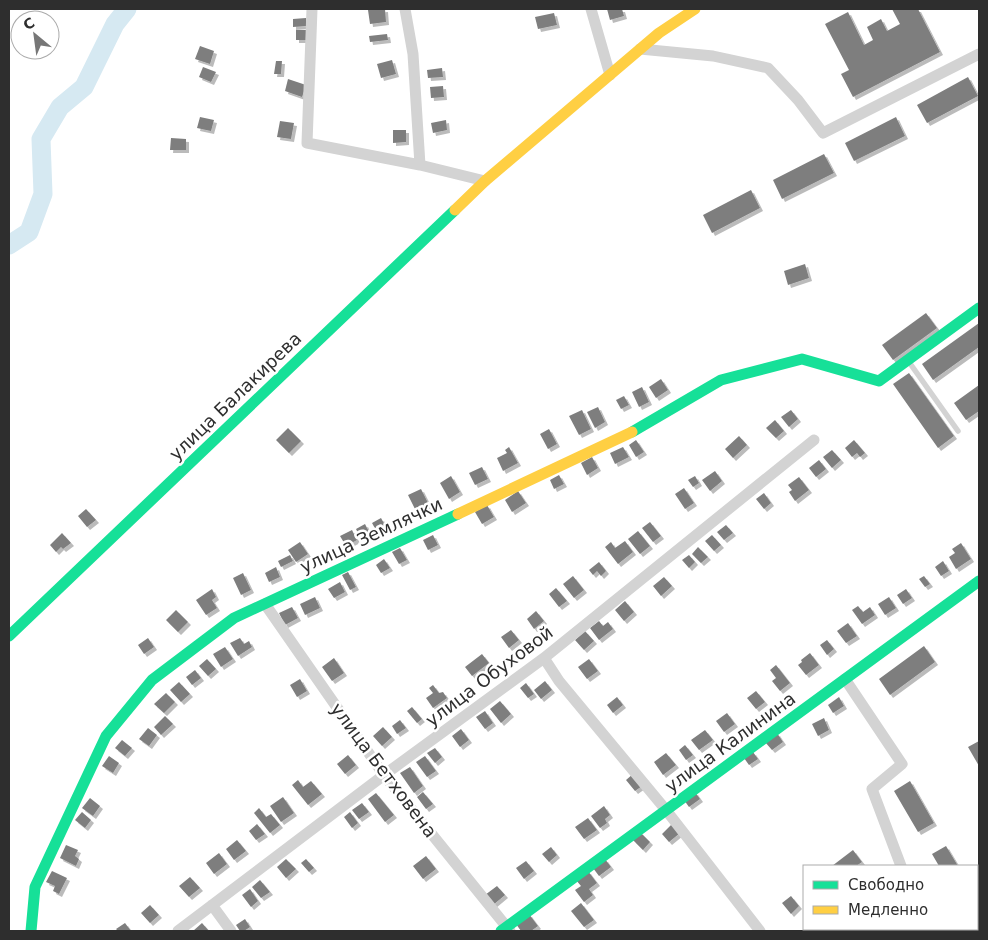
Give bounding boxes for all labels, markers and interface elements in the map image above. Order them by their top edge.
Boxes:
north arrow [10,10,60,60]
text: С [20,14,37,33]
street label: улица Балакирева [165,327,305,465]
street label: улица Землячки [297,493,445,577]
street label: улица Обуховой [421,621,557,731]
street label: улица Калинина [661,688,799,796]
street label: улица Бетховена [327,699,441,841]
legend [803,865,978,930]
text: Свободно [848,876,924,894]
text: Медленно [848,901,928,919]

